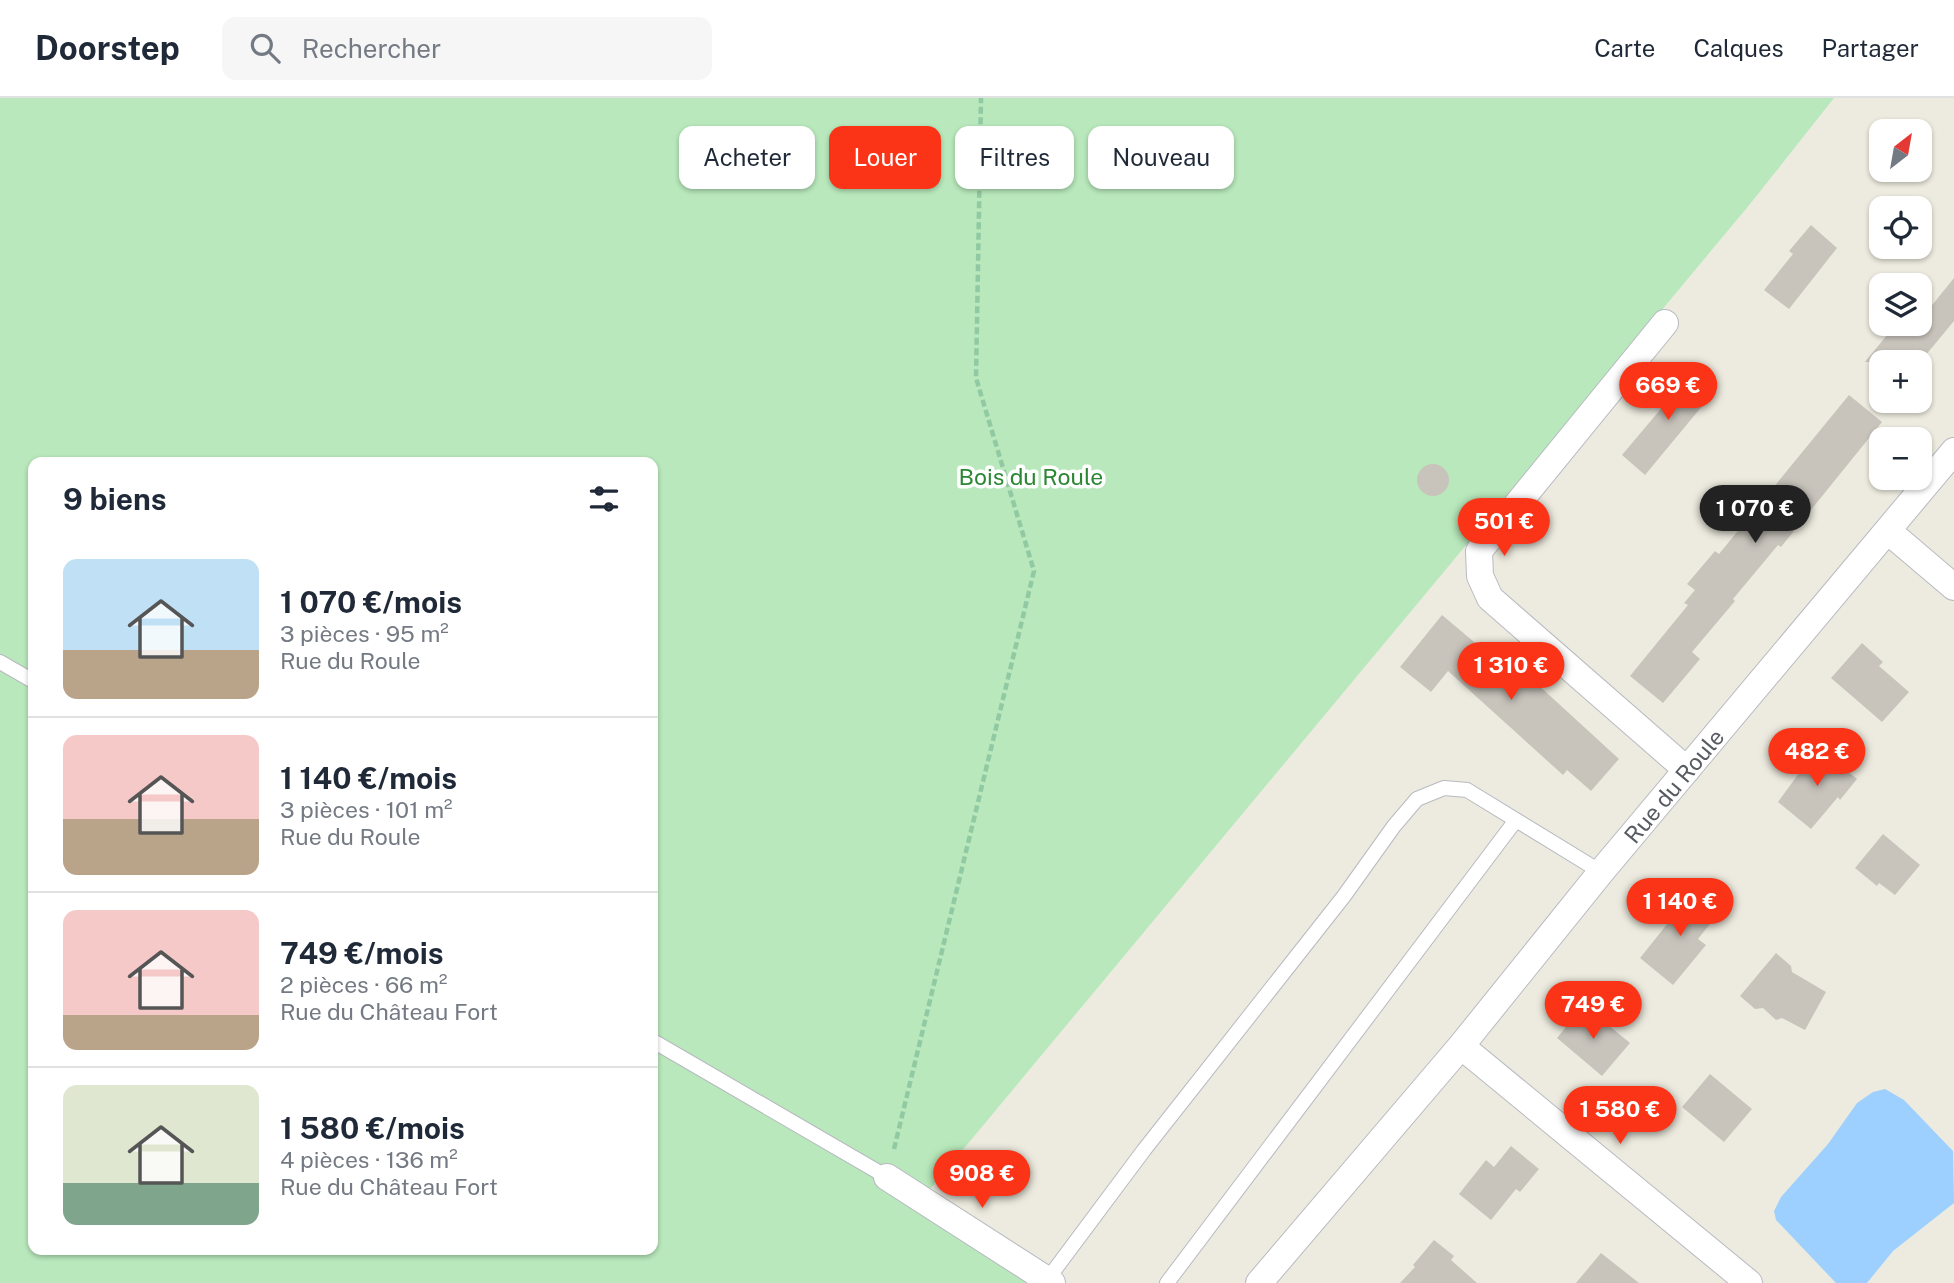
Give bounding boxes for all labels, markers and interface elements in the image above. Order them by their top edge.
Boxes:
search box [222,17,712,80]
text: Doorstep [35,29,180,67]
icon: search [246,29,284,67]
text: Rechercher [302,33,441,64]
text: Carte [1594,34,1655,62]
text: Calques [1693,34,1784,62]
text: Partager [1822,34,1919,62]
north arrow [1869,119,1932,182]
map controls [1869,119,1932,490]
chip: Acheter [679,126,815,189]
chip: Louer [829,126,941,189]
chip: Filtres [955,126,1074,189]
chip: Nouveau [1088,126,1234,189]
button: locate [1869,196,1932,259]
button: layers [1869,273,1932,336]
button: + [1869,350,1932,413]
pin: 669 € [1619,362,1717,422]
text: 669 € [1635,371,1701,398]
button: − [1869,427,1932,490]
park label: Bois du Roule [959,463,1103,490]
icon: filters [585,480,623,518]
text: 9 biens [63,481,167,517]
pin: 1 070 € [1690,486,1820,545]
text: 1 070 € [1716,494,1794,521]
pin: 501 € [1455,498,1553,558]
text: 501 € [1474,507,1534,534]
text: 1 070 €/mois [280,584,462,620]
icon: home [119,587,203,671]
text: 3 pièces · 95 m² [280,620,449,647]
pin: 1 310 € [1446,642,1576,702]
text: Rue du Roule [280,647,421,674]
text: 1 310 € [1473,651,1549,678]
street label: Rue du Roule [1618,723,1730,849]
pin: 482 € [1768,728,1866,788]
text: 482 € [1784,737,1850,764]
text: 1 140 €/mois [280,760,457,796]
icon: home [119,763,203,847]
text: 3 pièces · 101 m² [280,796,452,823]
text: Rue du Roule [280,823,421,850]
pin: 1 140 € [1615,878,1745,938]
text: 1 140 € [1643,887,1717,914]
text: 749 €/mois [280,935,444,971]
icon: home [119,938,203,1022]
text: 2 pièces · 66 m² [280,971,447,998]
pin: 749 € [1544,982,1642,1041]
text: 749 € [1561,990,1625,1017]
text: Rue du Château Fort [280,998,498,1025]
pin: 1 580 € [1555,1086,1685,1146]
text: 1 580 € [1580,1095,1660,1122]
text: 1 580 €/mois [280,1110,465,1146]
icon: home [119,1113,203,1197]
text: 4 pièces · 136 m² [280,1146,458,1173]
pin: 908 € [933,1150,1031,1210]
text: 908 € [949,1159,1015,1186]
text: Rue du Château Fort [280,1173,498,1200]

